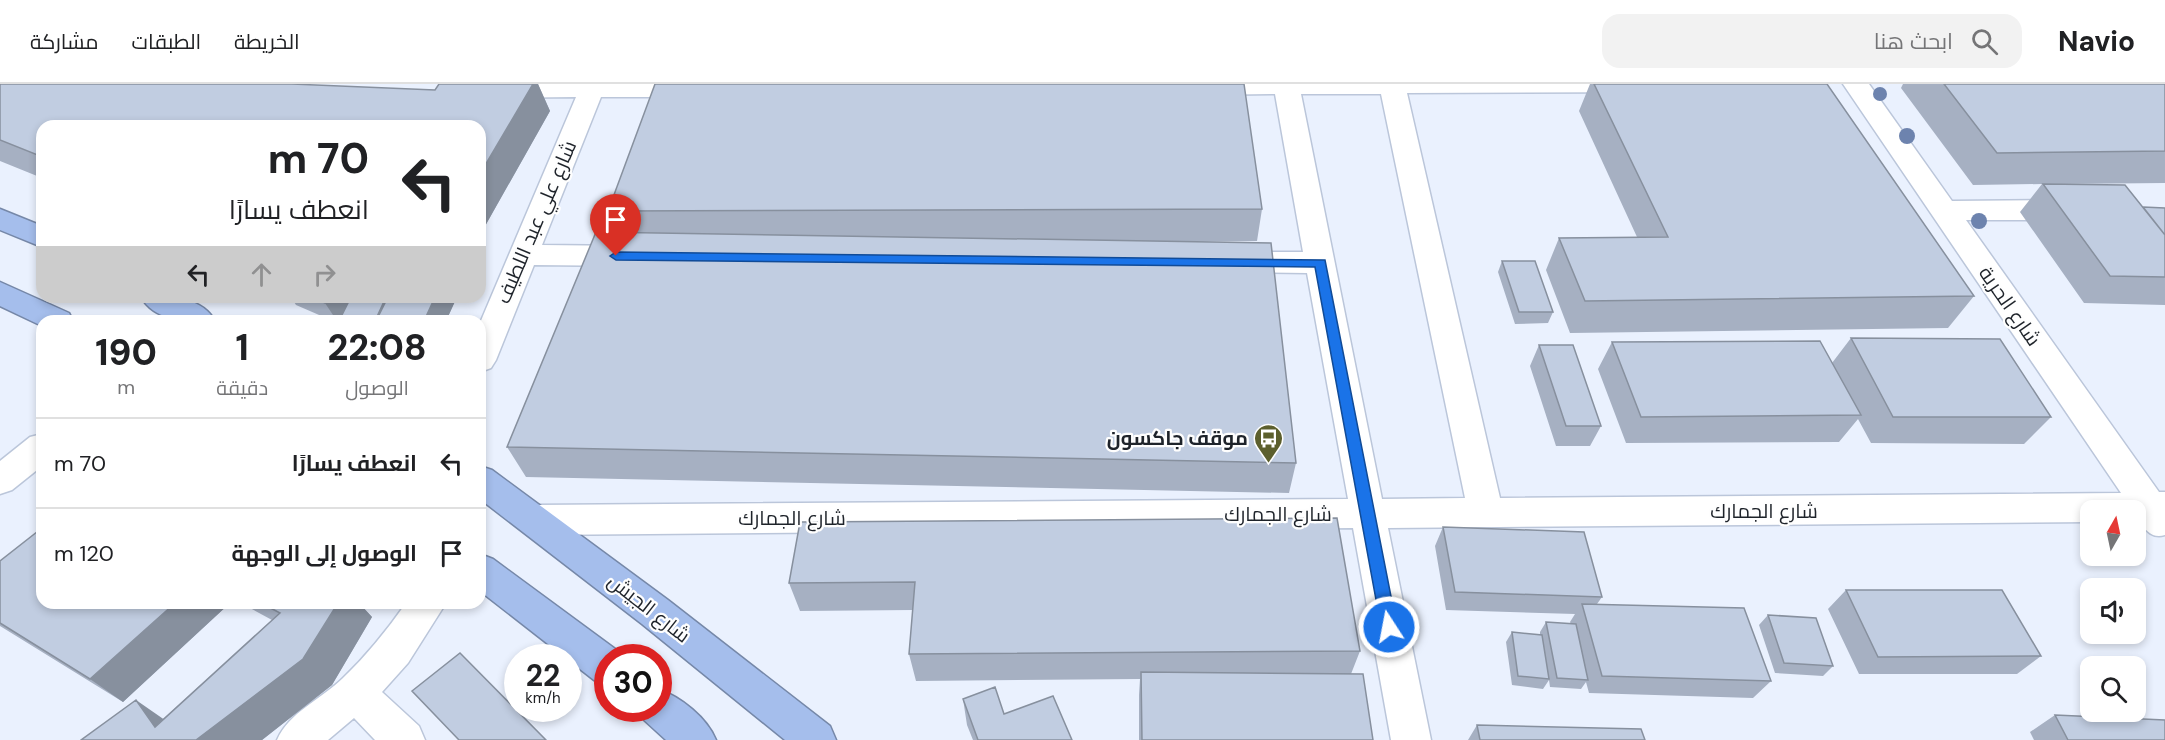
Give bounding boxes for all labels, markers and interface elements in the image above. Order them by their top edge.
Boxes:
search box [1602,14,2022,68]
text: Navio [2058,23,2135,60]
icon: search [1968,25,2001,58]
text: ابحث هنا [1874,27,1953,56]
text: مشاركة [30,28,99,56]
text: الطبقات [132,28,201,56]
text: الخريطة [234,28,300,56]
text: 70 m [268,131,369,186]
street label: شارع علي عبد اللطيف [490,136,585,309]
icon: left [390,144,468,222]
text: انعطف يسارًا [229,192,369,227]
pin [590,194,641,256]
icon: arrive [599,203,632,236]
icon: left [182,258,215,291]
icon: ahead [245,258,278,291]
icon: right [308,258,341,291]
street label: شارع الحرية [1972,261,2047,352]
text: 1 [236,324,249,371]
text: 22:08 [327,324,427,371]
text: 190 [95,329,157,376]
text: m [117,374,135,400]
text: دقيقة [216,375,268,401]
text: الوصول [345,375,409,401]
bus stop icon: موقف جاكسون [1253,422,1285,464]
place label: موقف جاكسون [1107,425,1248,451]
icon: left [435,447,468,480]
text: 70 m [54,449,106,478]
text: انعطف يسارًا [292,449,417,478]
street label: شارع الجمارك [1710,498,1818,525]
north arrow [2080,500,2146,566]
map controls [2080,500,2146,722]
street label: شارع الجمارك [1224,501,1332,528]
street label: شارع الجمارك [738,505,846,532]
icon: arrive [435,537,468,570]
text: 120 m [54,539,114,568]
text: الوصول إلى الوجهة [231,539,417,568]
street label: شارع الجيش [602,568,696,649]
button: sound [2080,578,2146,644]
position arrow [1357,595,1421,659]
speed limit sign: 30 [594,644,672,722]
text: 22 [526,656,560,695]
button: search [2080,656,2146,722]
text: km/h [525,688,561,708]

